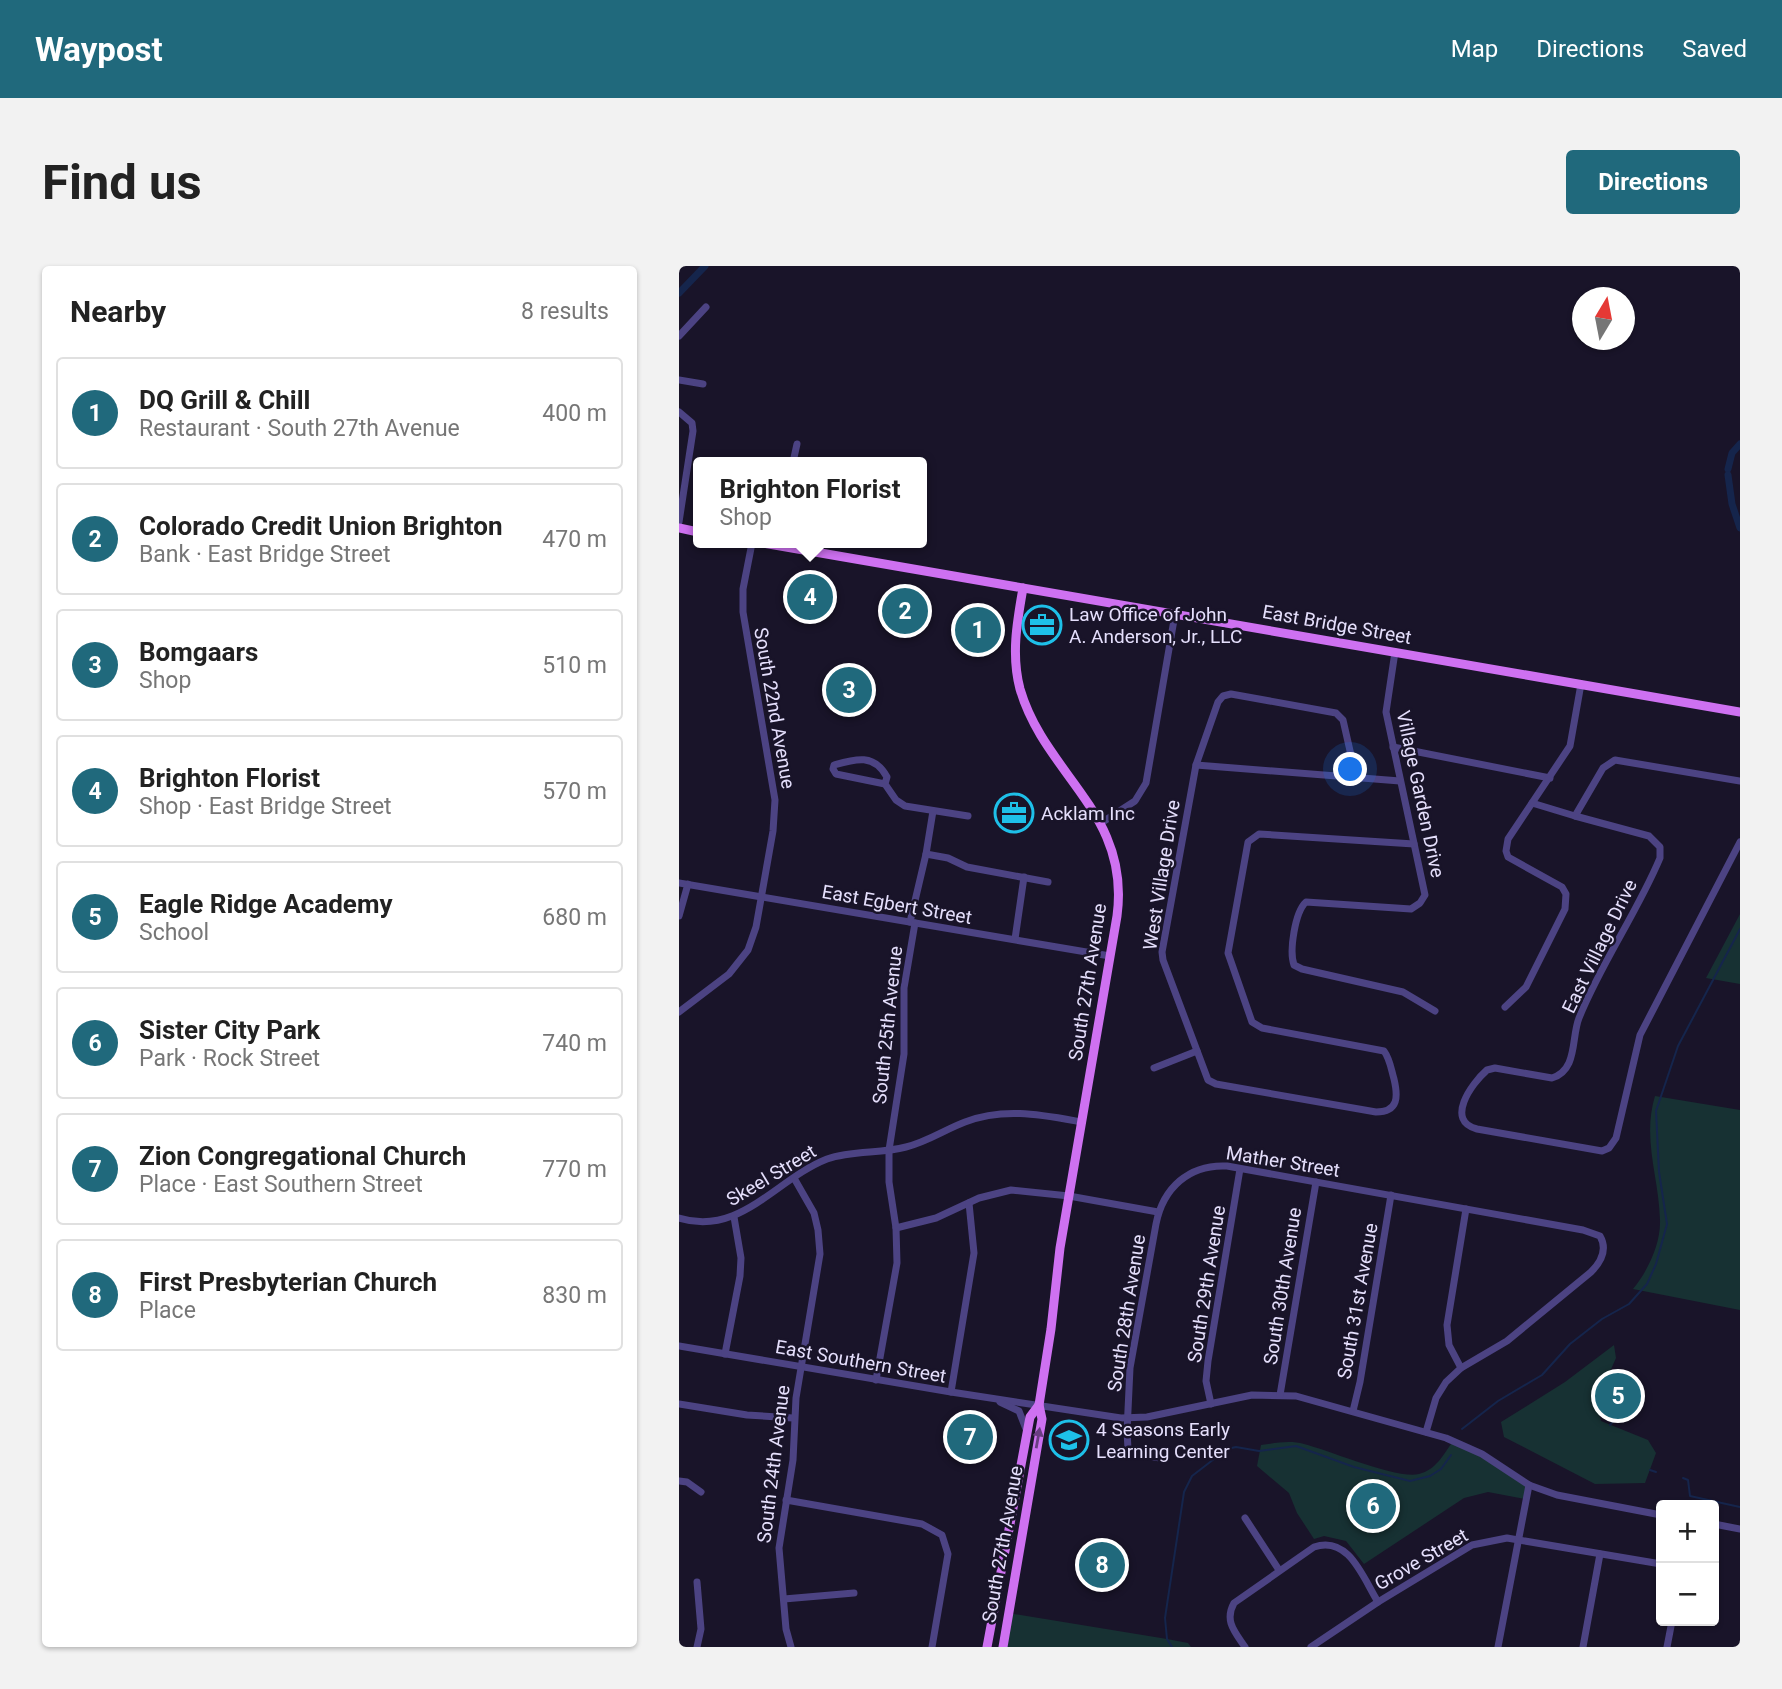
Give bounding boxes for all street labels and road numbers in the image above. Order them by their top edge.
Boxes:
street label: East Bridge Street [1261,600,1413,649]
street label: South 22nd Avenue [749,626,800,791]
street label: Village Garden Drive [1392,709,1449,880]
street label: West Village Drive [1138,798,1185,952]
street label: East Village Drive [1557,875,1642,1017]
street label: East Egbert Street [820,880,974,929]
street label: South 27th Avenue [1064,902,1111,1062]
street label: South 25th Avenue [868,945,907,1105]
street label: Skeel Street [722,1140,820,1211]
street label: Mather Street [1224,1141,1341,1182]
street label: South 29th Avenue [1183,1204,1230,1364]
street label: South 30th Avenue [1259,1206,1306,1366]
street label: South 31st Avenue [1332,1221,1383,1381]
street label: South 28th Avenue [1103,1233,1150,1393]
street label: East Southern Street [774,1335,948,1388]
street label: South 24th Avenue [752,1384,795,1544]
street label: South 27th Avenue [977,1464,1028,1624]
street label: Grove Street [1371,1524,1472,1595]

